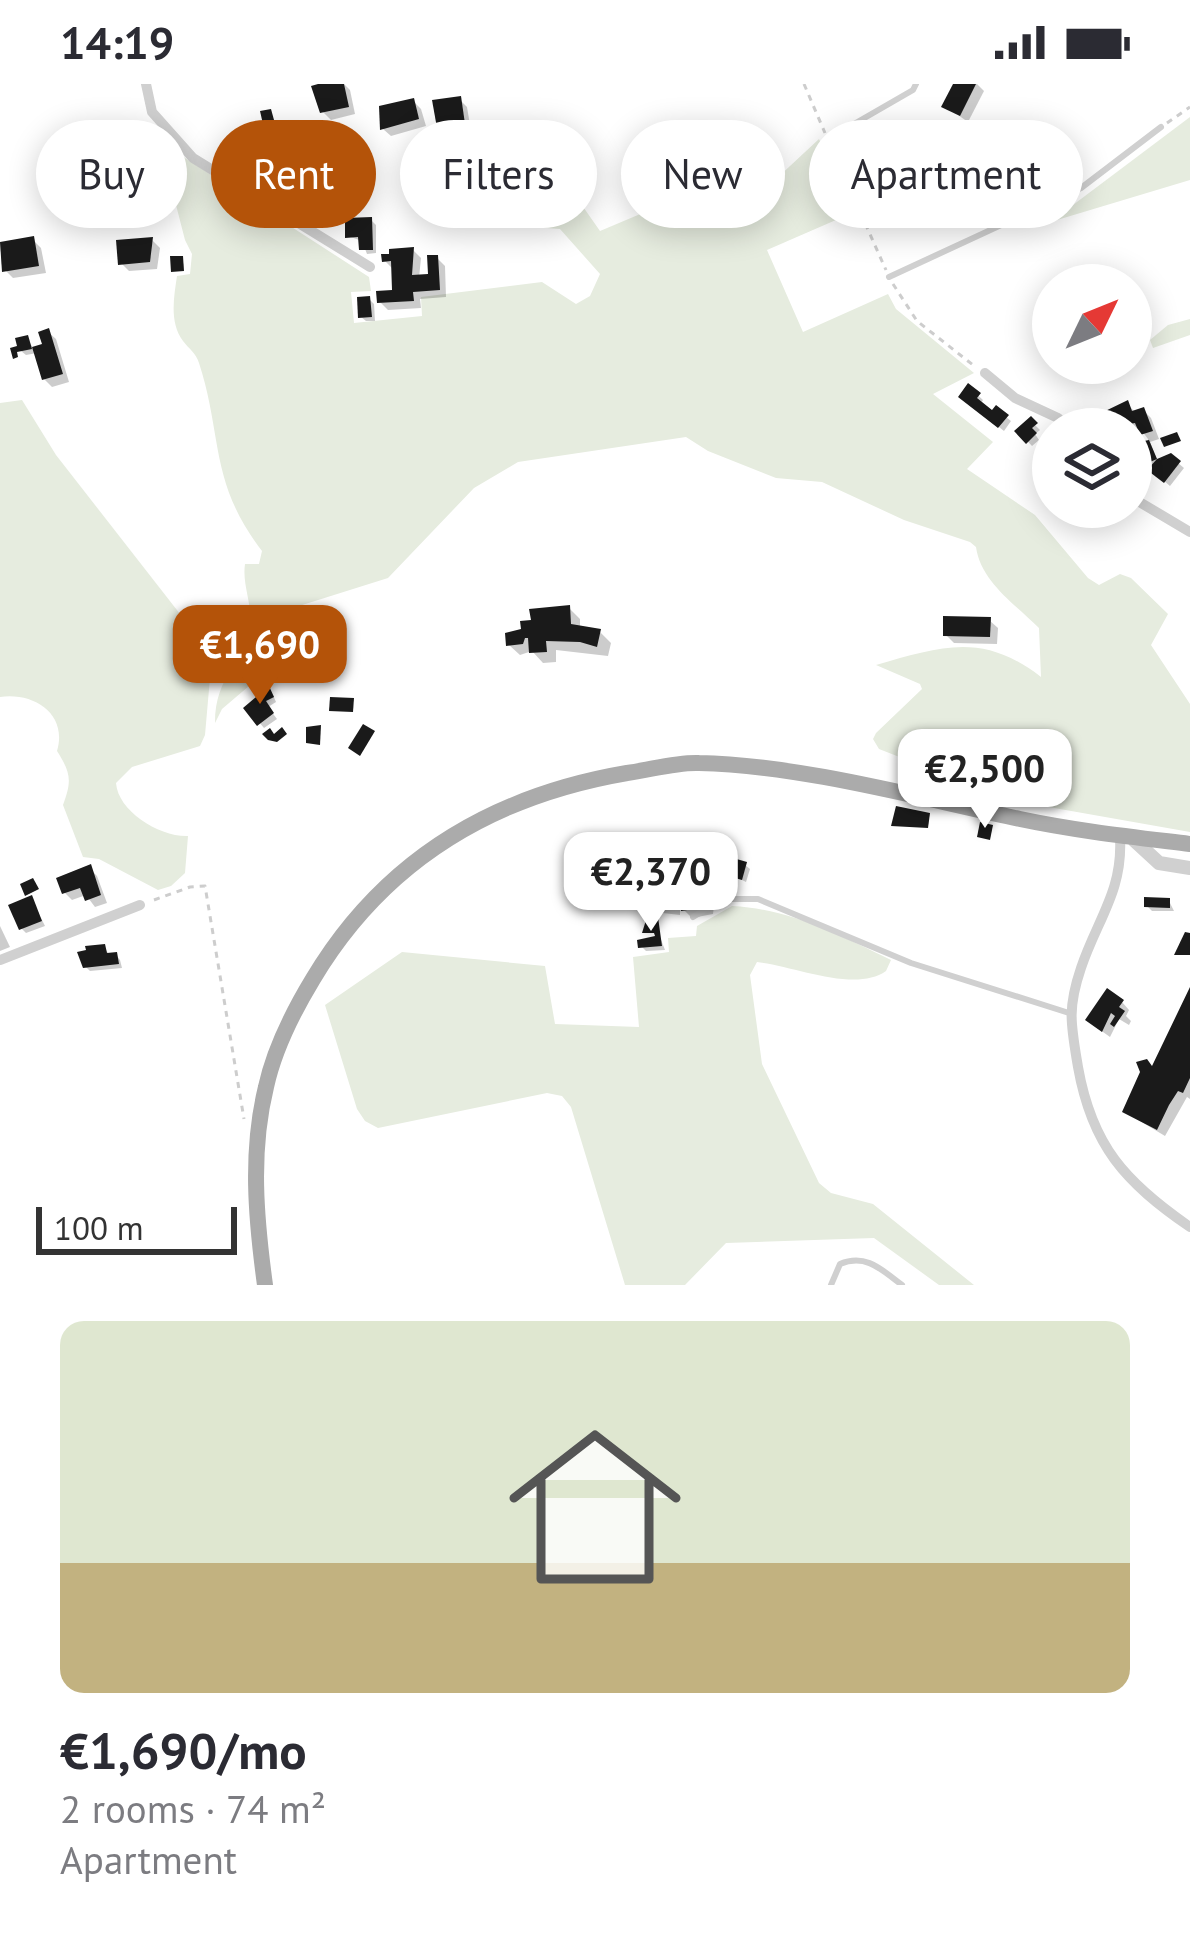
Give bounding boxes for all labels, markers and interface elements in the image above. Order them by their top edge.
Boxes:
text: 14:19 [60,13,174,71]
chip: Buy [36,120,187,228]
chip: Rent [211,120,376,228]
chip: Filters [400,120,597,228]
chip: New [621,120,785,228]
chip: Apartment [809,120,1083,228]
north arrow [1032,264,1152,384]
map controls [1032,264,1152,528]
button: layers [1032,408,1152,528]
pin: €1,690 [162,605,358,707]
text: €1,690 [200,618,320,669]
pin: €2,500 [887,729,1083,831]
text: €2,500 [925,742,1045,793]
pin: €2,370 [553,832,749,934]
text: €2,370 [591,845,711,896]
scale bar [36,1201,237,1254]
text: 100 m [54,1206,144,1249]
icon: home [487,1399,703,1615]
text: €1,690/mo [60,1717,307,1783]
text: 2 rooms · 74 m² [60,1783,326,1834]
text: Apartment [60,1834,237,1885]

